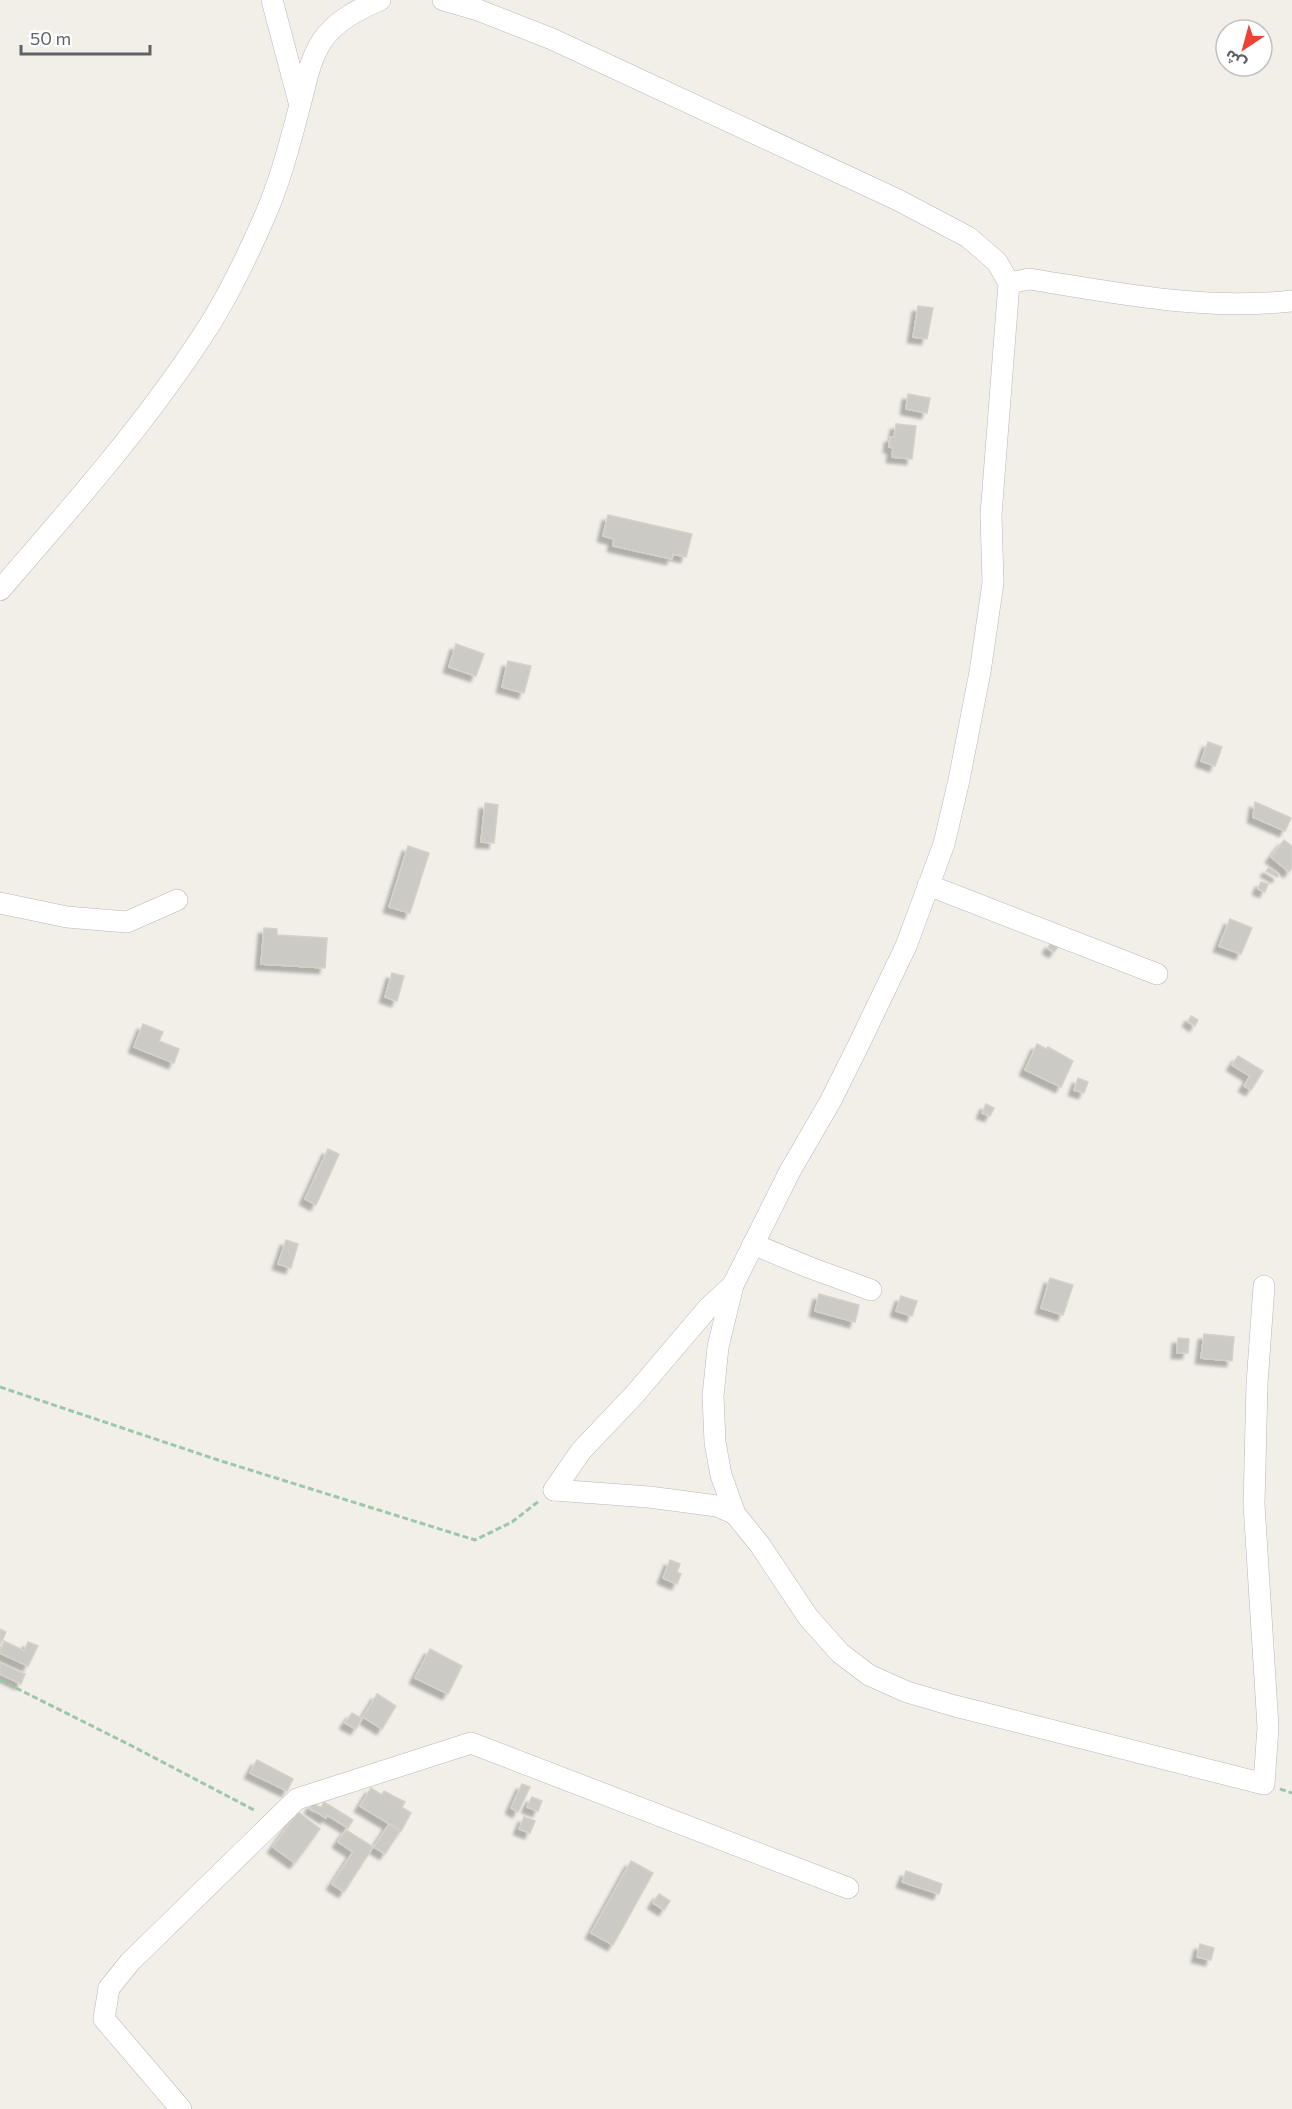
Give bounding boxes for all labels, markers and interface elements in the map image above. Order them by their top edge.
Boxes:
scale bar [21,18,150,56]
north arrow [1214,18,1274,78]
text: 50 m [30,27,71,49]
text: ش [1220,46,1250,75]

